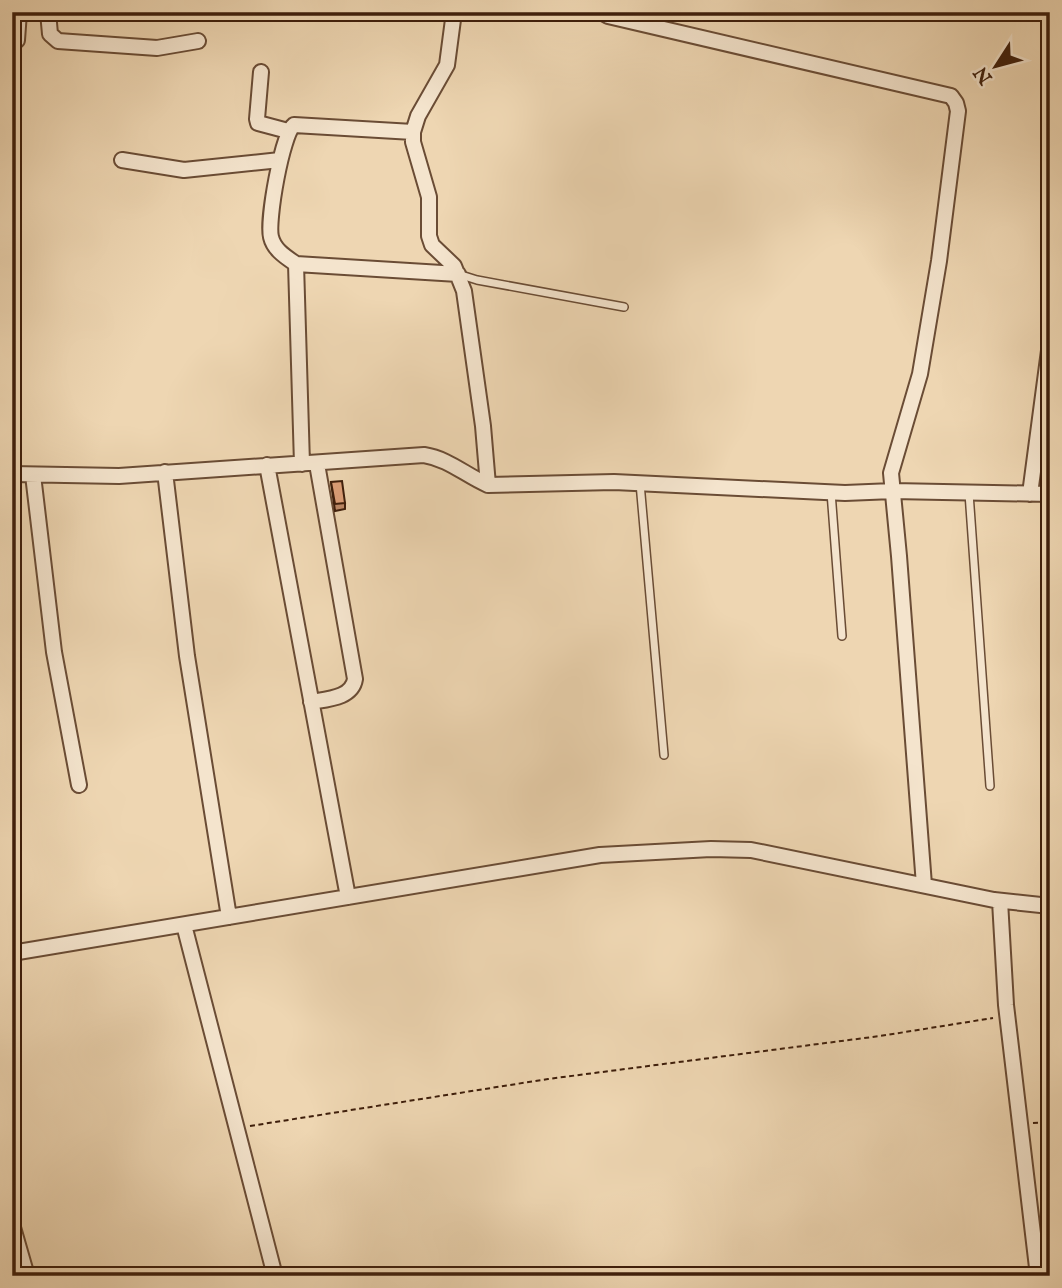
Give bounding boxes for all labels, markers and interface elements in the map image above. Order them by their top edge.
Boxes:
north arrow [960,32,1030,102]
text: N [969,61,999,89]

